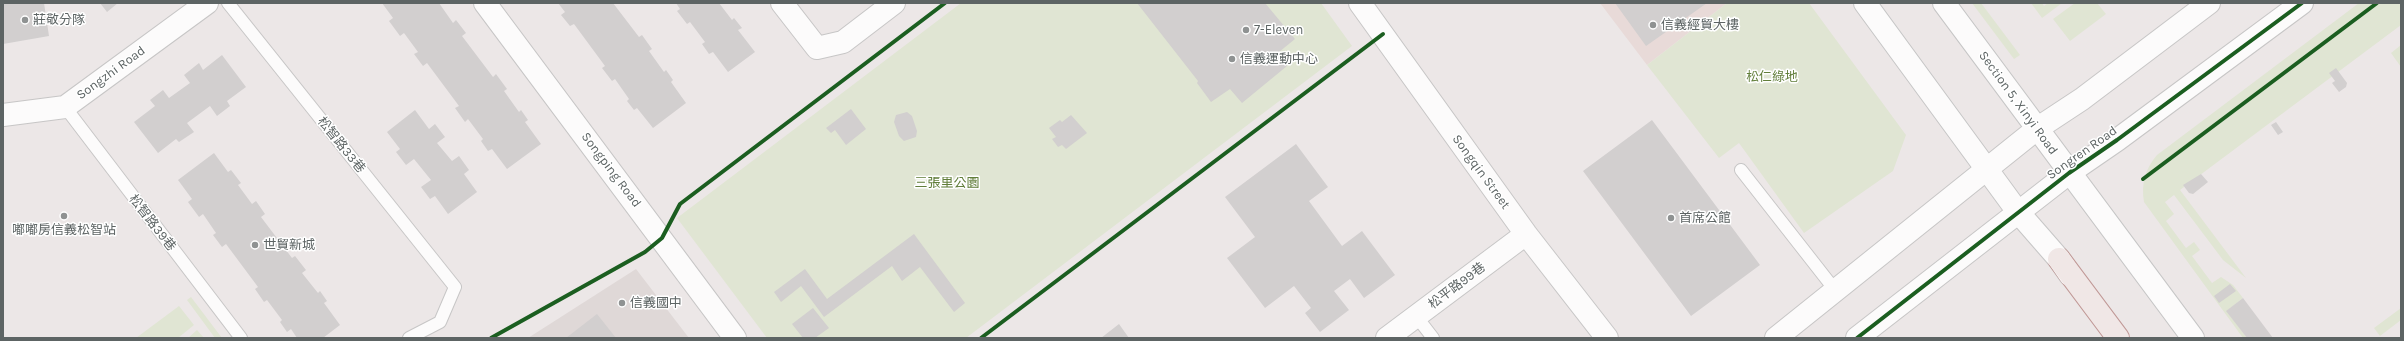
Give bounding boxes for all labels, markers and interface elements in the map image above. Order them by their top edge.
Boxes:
place label: 莊敬分隊 [33,12,85,28]
marker: 莊敬分隊 [20,15,30,25]
place label: 信義經貿大樓 [1661,17,1739,33]
marker: 信義經貿大樓 [1648,20,1658,30]
place label: 7-Eleven [1254,22,1303,38]
marker: 7-Eleven [1241,25,1251,35]
street label: Songzhi Road [74,43,148,103]
street label: Section 5, Xinyi Road [1975,48,2061,158]
place label: 信義運動中心 [1240,51,1318,67]
marker: 信義運動中心 [1227,54,1237,64]
park label: 松仁綠地 [1746,69,1798,85]
street label: 松智路33巷 [314,114,368,176]
street label: Songren Road [2044,123,2120,183]
street label: Songping Road [578,129,644,211]
street label: Songqin Street [1449,132,1513,212]
park label: 三張里公園 [915,175,979,191]
street label: 松智路39巷 [125,192,179,254]
place label: 首席公館 [1679,210,1731,226]
marker: 嘟嘟房信義松智站 [59,211,69,221]
marker: 首席公館 [1666,213,1676,223]
place label: 嘟嘟房信義松智站 [12,222,116,238]
place label: 世貿新城 [263,237,315,253]
marker: 世貿新城 [250,240,260,250]
street label: 松平路99巷 [1426,260,1488,312]
place label: 信義國中 [630,295,682,311]
marker: 信義國中 [617,298,627,308]

